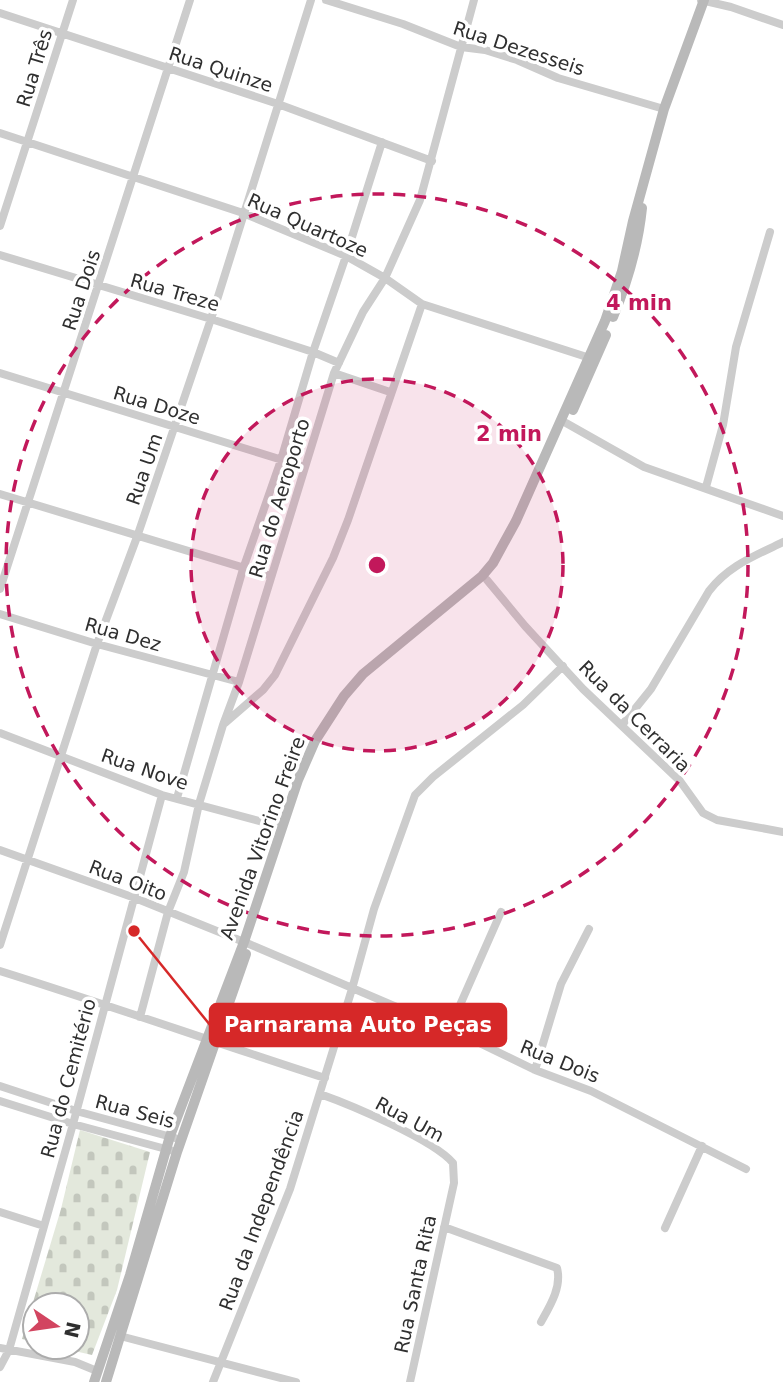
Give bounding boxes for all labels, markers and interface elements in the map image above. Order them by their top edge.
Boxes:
street label: Rua Dezesseis [451,16,587,80]
street label: Rua Três [12,27,56,109]
street label: Rua Quinze [166,42,276,96]
street label: Rua Quartoze [244,189,372,261]
street label: Rua Dois [58,247,104,333]
street label: Rua Treze [128,269,222,315]
text: 4 min [606,291,672,315]
street label: Rua Doze [111,381,203,429]
street label: Rua do Aeroporto [244,416,314,580]
text: 2 min [476,422,542,446]
street label: Rua Um [121,430,167,508]
centre of rings [365,553,389,577]
street label: Rua Dez [82,613,164,655]
street label: Rua da Cerraria [575,656,695,776]
street label: Avenida Vitorino Freire [215,733,309,943]
street label: Rua Nove [98,744,192,794]
street label: Rua Oito [86,855,170,905]
street label: Rua do Cemitério [36,996,100,1160]
callout: Parnarama Auto Peças [210,1004,506,1046]
text: Parnarama Auto Peças [224,1013,492,1037]
street label: Rua Dois [517,1035,603,1087]
street label: Rua Seis [93,1090,177,1132]
street label: Rua Um [372,1092,448,1146]
street label: Rua da Independência [214,1107,308,1313]
street label: Rua Santa Rita [390,1213,440,1355]
north arrow [21,1291,91,1361]
text: N [60,1320,85,1340]

